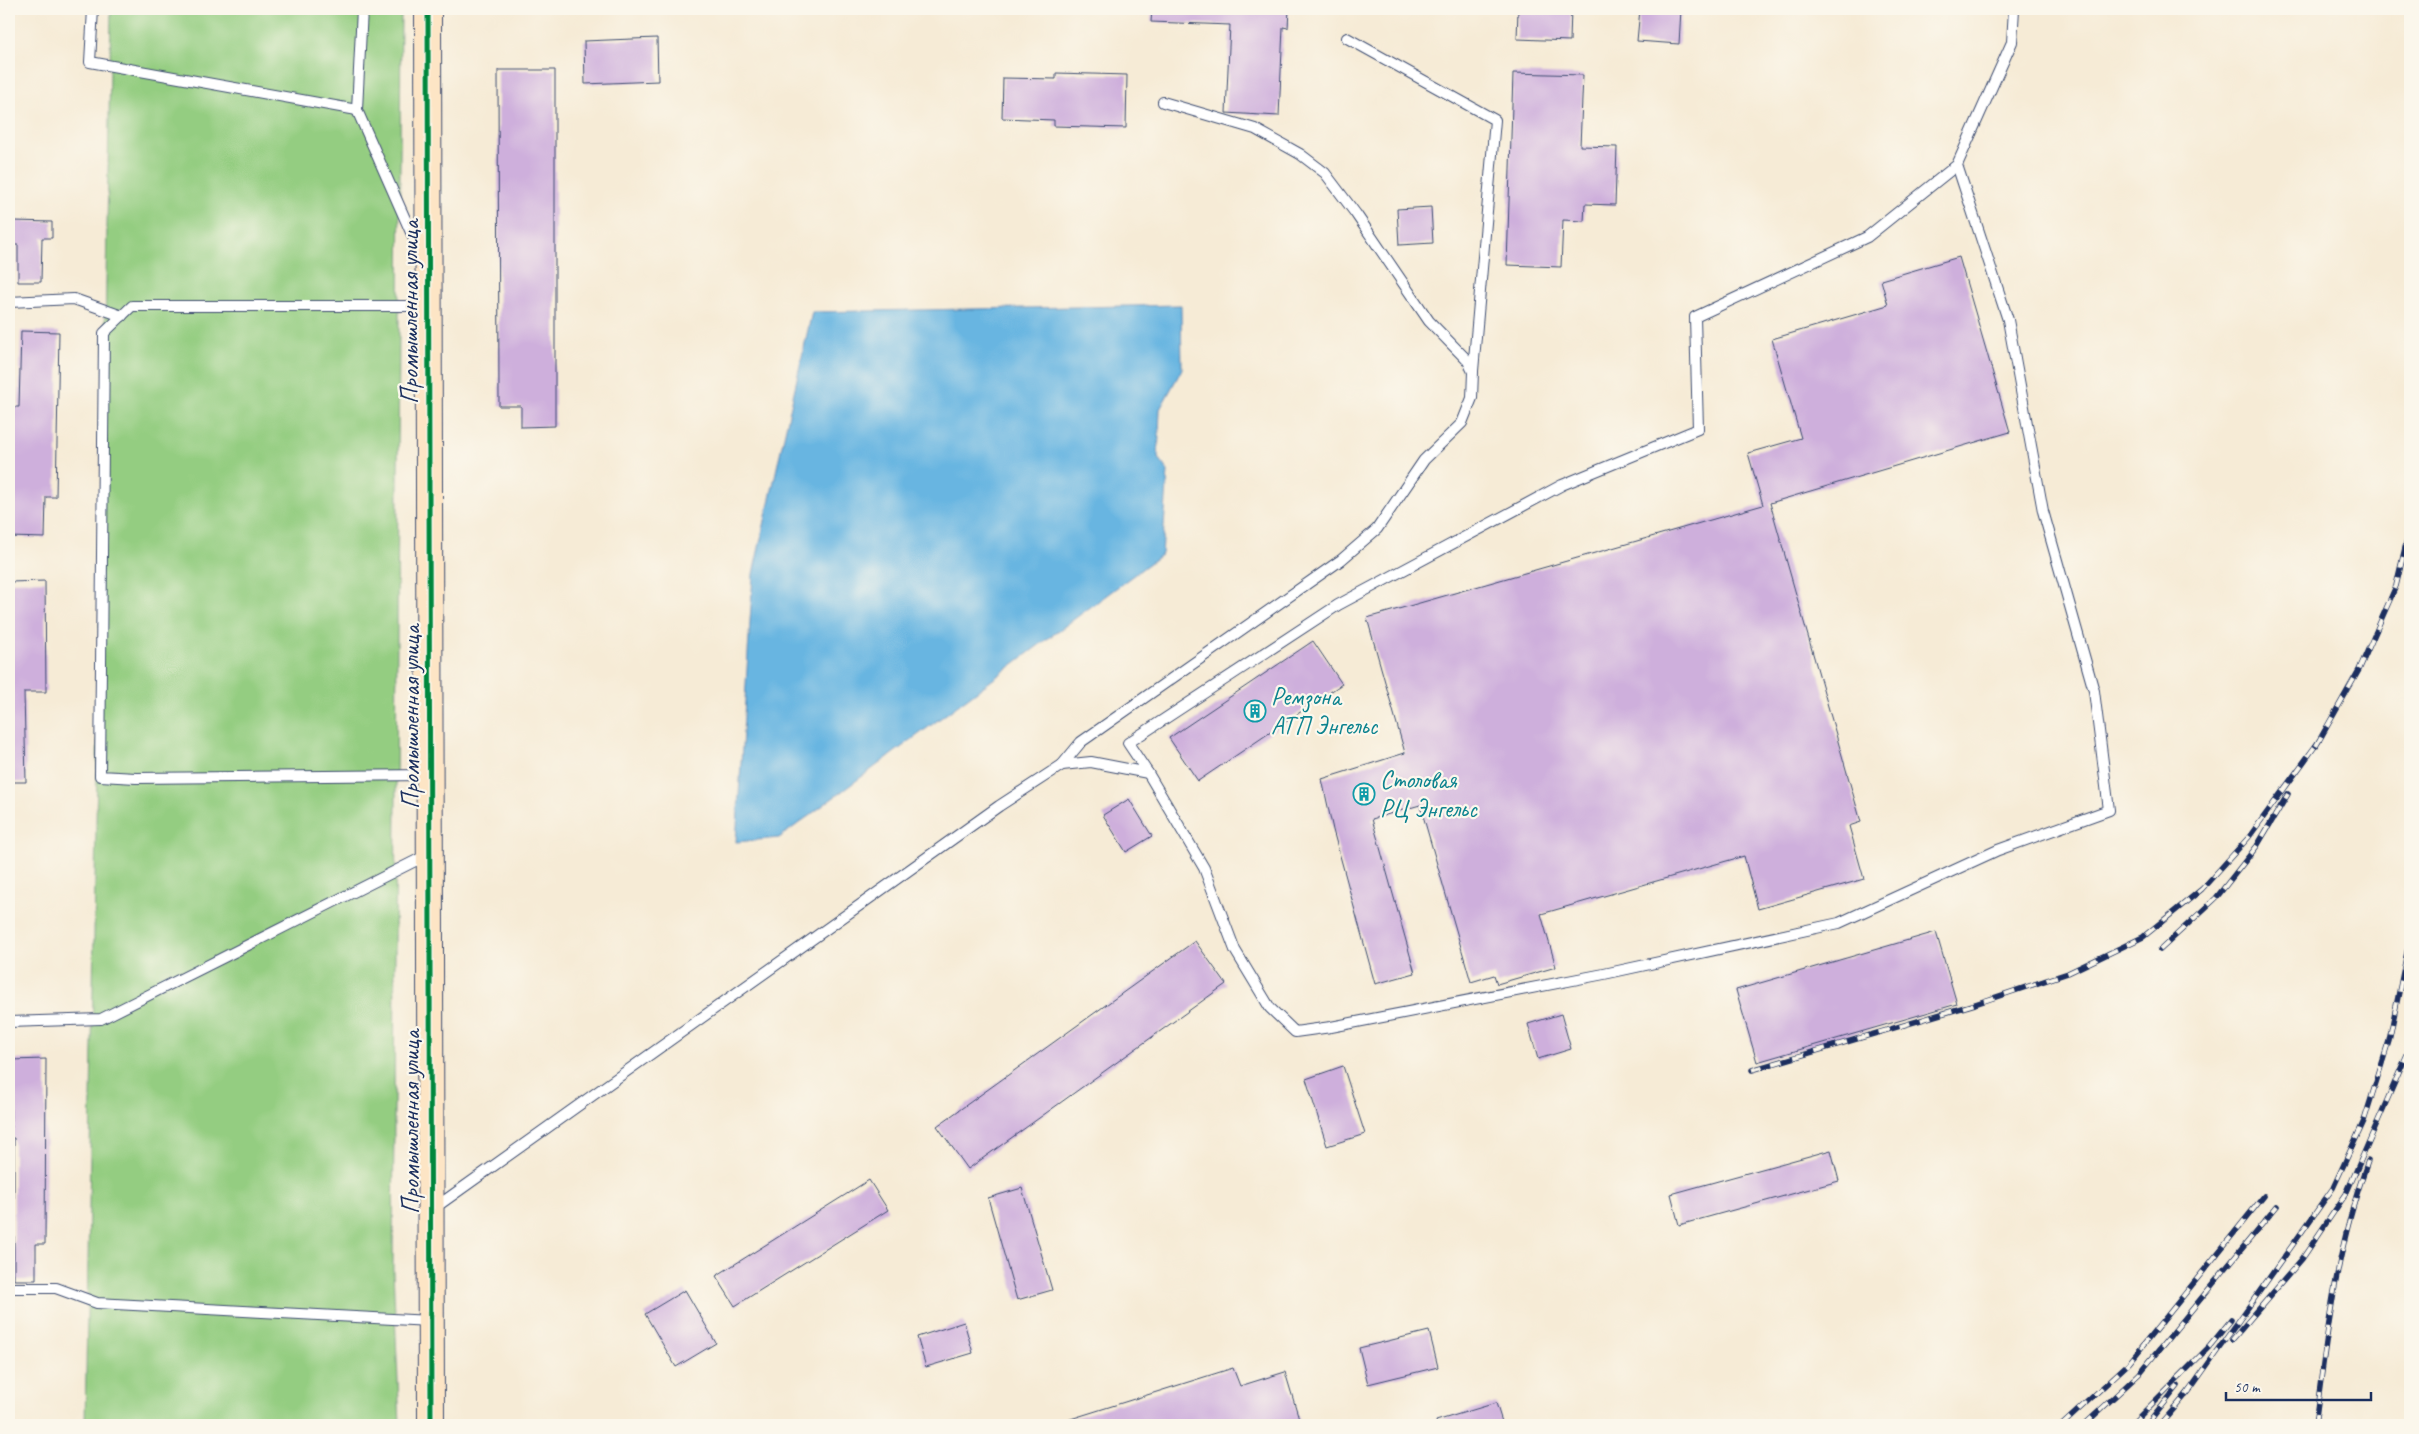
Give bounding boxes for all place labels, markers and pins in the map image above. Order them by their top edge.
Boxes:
place label: Ремзона АТП Энгельс [1271,681,1379,742]
building icon: Ремзона АТП Энгельс [1243,699,1267,723]
place label: Столовая РЦ Энгельс [1380,764,1478,825]
building icon: Столовая РЦ Энгельс [1352,782,1376,806]

